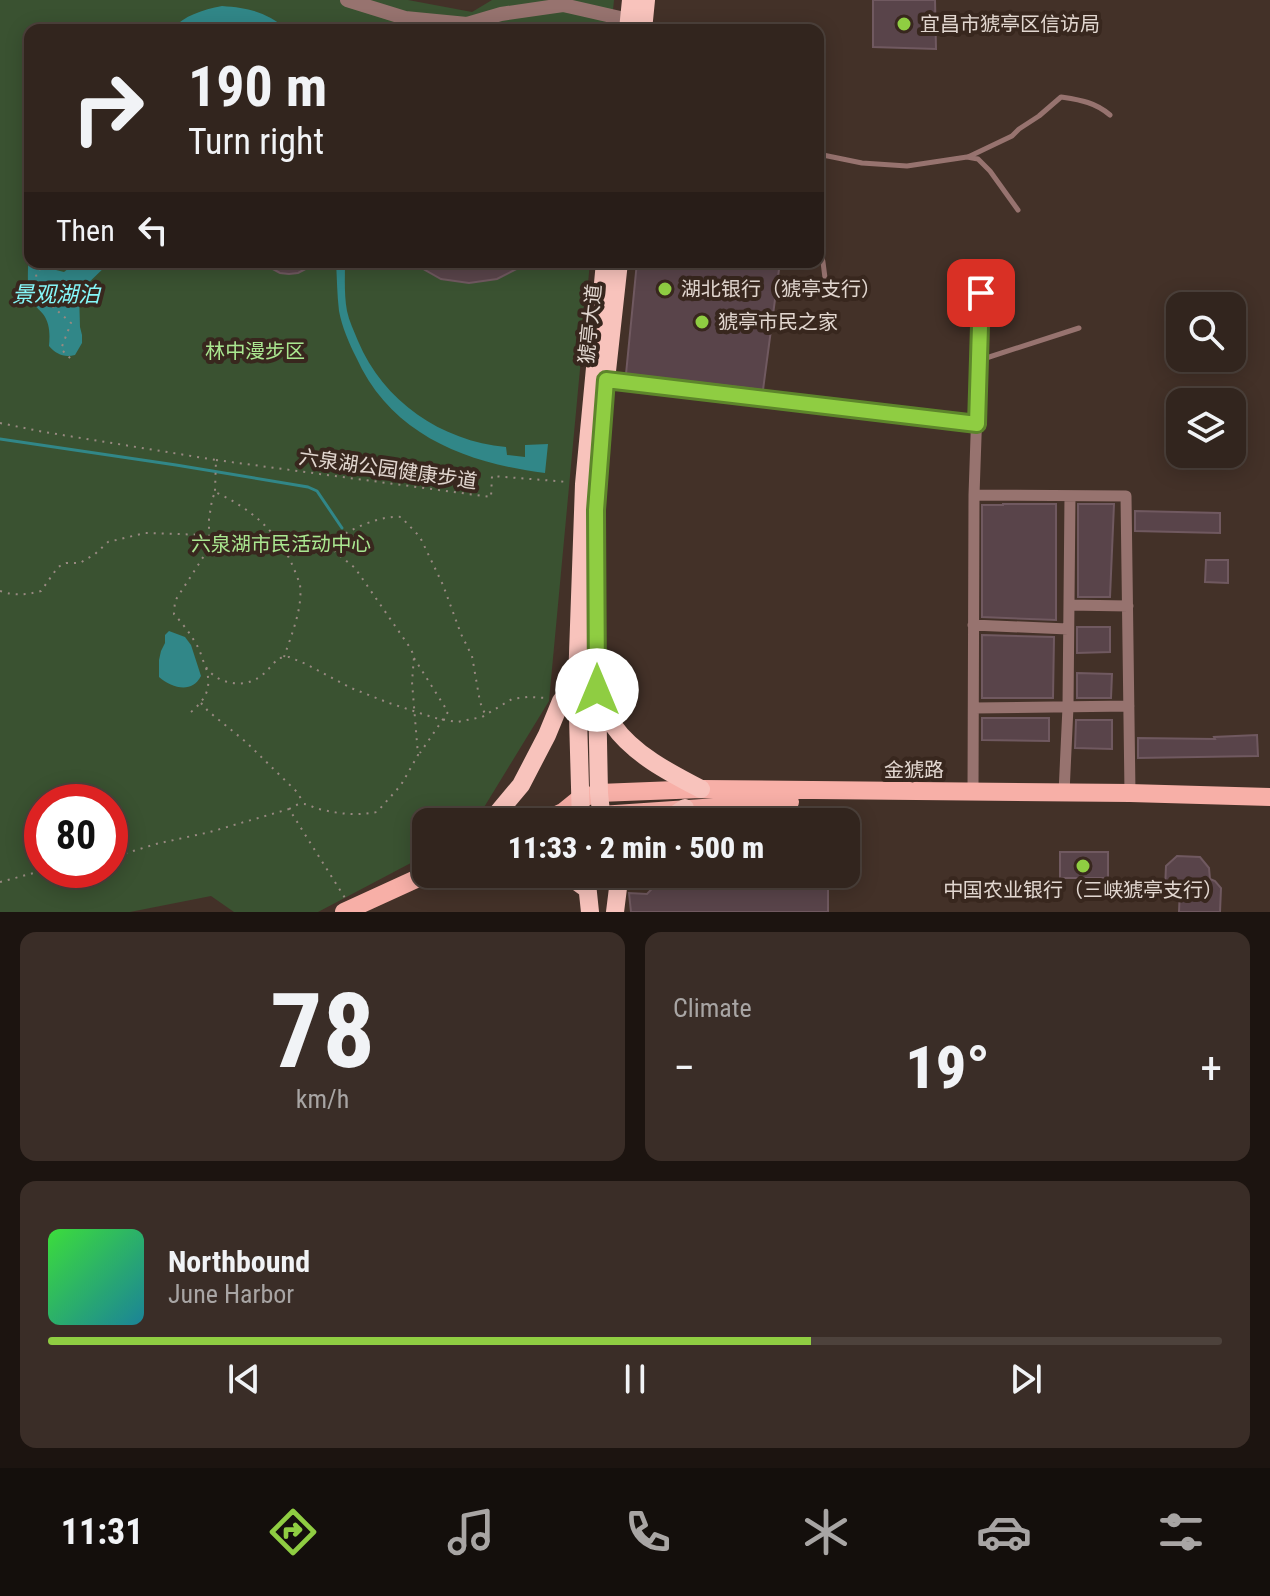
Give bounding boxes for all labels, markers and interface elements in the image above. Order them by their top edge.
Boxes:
place label: 宜昌市猇亭区信访局 [920,12,1100,36]
marker: 宜昌市猇亭区信访局 [895,15,913,33]
text: 190 m [188,54,327,120]
icon: right [56,56,160,160]
text: Turn right [188,121,324,163]
icon: left [131,208,175,252]
text: Then [56,213,115,248]
pin [947,259,1015,327]
icon: arrive [959,271,1003,315]
place label: 湖北银行（猇亭支行） [681,277,881,301]
marker: 湖北银行（猇亭支行） [656,280,674,298]
water label: 景观湖泊 [12,282,102,307]
street label: 猇亭大道 [574,283,606,365]
map controls [1166,292,1246,468]
button: search [1166,292,1246,372]
place label: 猇亭市民之家 [718,310,838,334]
marker: 猇亭市民之家 [693,313,711,331]
park label: 林中漫步区 [205,339,305,363]
button: layers [1166,388,1246,468]
street label: 六泉湖公园健康步道 [297,445,479,493]
park label: 六泉湖市民活动中心 [191,532,371,556]
position arrow [555,648,639,732]
street label: 金猇路 [884,758,944,782]
speed limit sign: 80 [24,784,128,888]
text: 11:33 · 2 min · 500 m [508,830,764,865]
marker: 中国农业银行（三峡猇亭支行） [1074,857,1092,875]
place label: 中国农业银行（三峡猇亭支行） [943,878,1223,902]
text: 78 [270,971,375,1092]
text: Climate [673,993,752,1023]
text: 19° [905,1032,990,1103]
text: − [673,1042,695,1094]
text: + [1200,1042,1222,1094]
text: km/h [296,1084,349,1114]
text: Northbound [168,1244,310,1279]
text: June Harbor [168,1279,294,1309]
icon: previous [222,1357,266,1401]
icon: pause [613,1357,657,1401]
icon: next [1004,1357,1048,1401]
icon: directions [265,1504,321,1560]
icon: music [443,1504,499,1560]
icon: phone [620,1504,676,1560]
icon: climate [798,1504,854,1560]
icon: car [976,1504,1032,1560]
icon: filters [1153,1504,1209,1560]
text: 11:31 [61,1511,143,1553]

